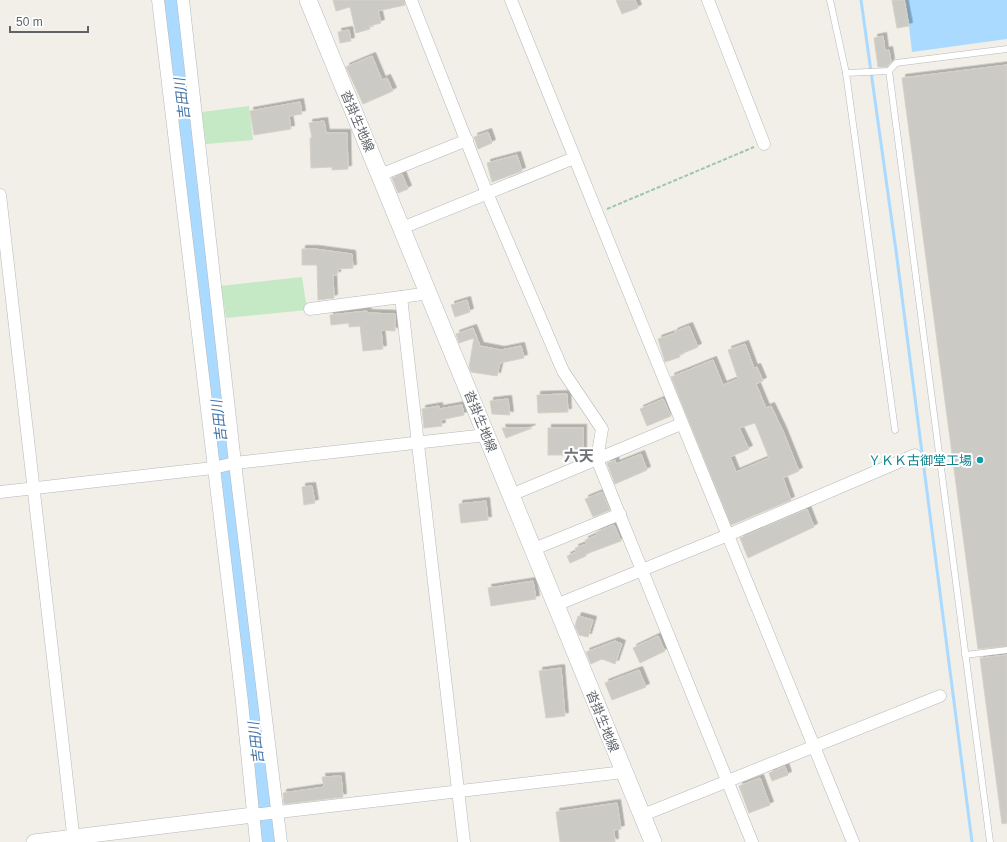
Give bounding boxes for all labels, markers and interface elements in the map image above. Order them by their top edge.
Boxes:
scale bar [10,8,88,34]
text: 50 m [16,15,43,29]
water label: 吉田川 [171,75,192,121]
street label: 沓掛生地線 [338,88,377,154]
street label: 沓掛生地線 [461,388,500,454]
water label: 吉田川 [208,397,229,443]
district label: 六天 [564,447,594,464]
place label: ＹＫＫ古御堂工場 [868,453,972,468]
marker: ＹＫＫ古御堂工場 [975,455,985,465]
street label: 沓掛生地線 [583,688,622,754]
water label: 吉田川 [245,719,266,765]

